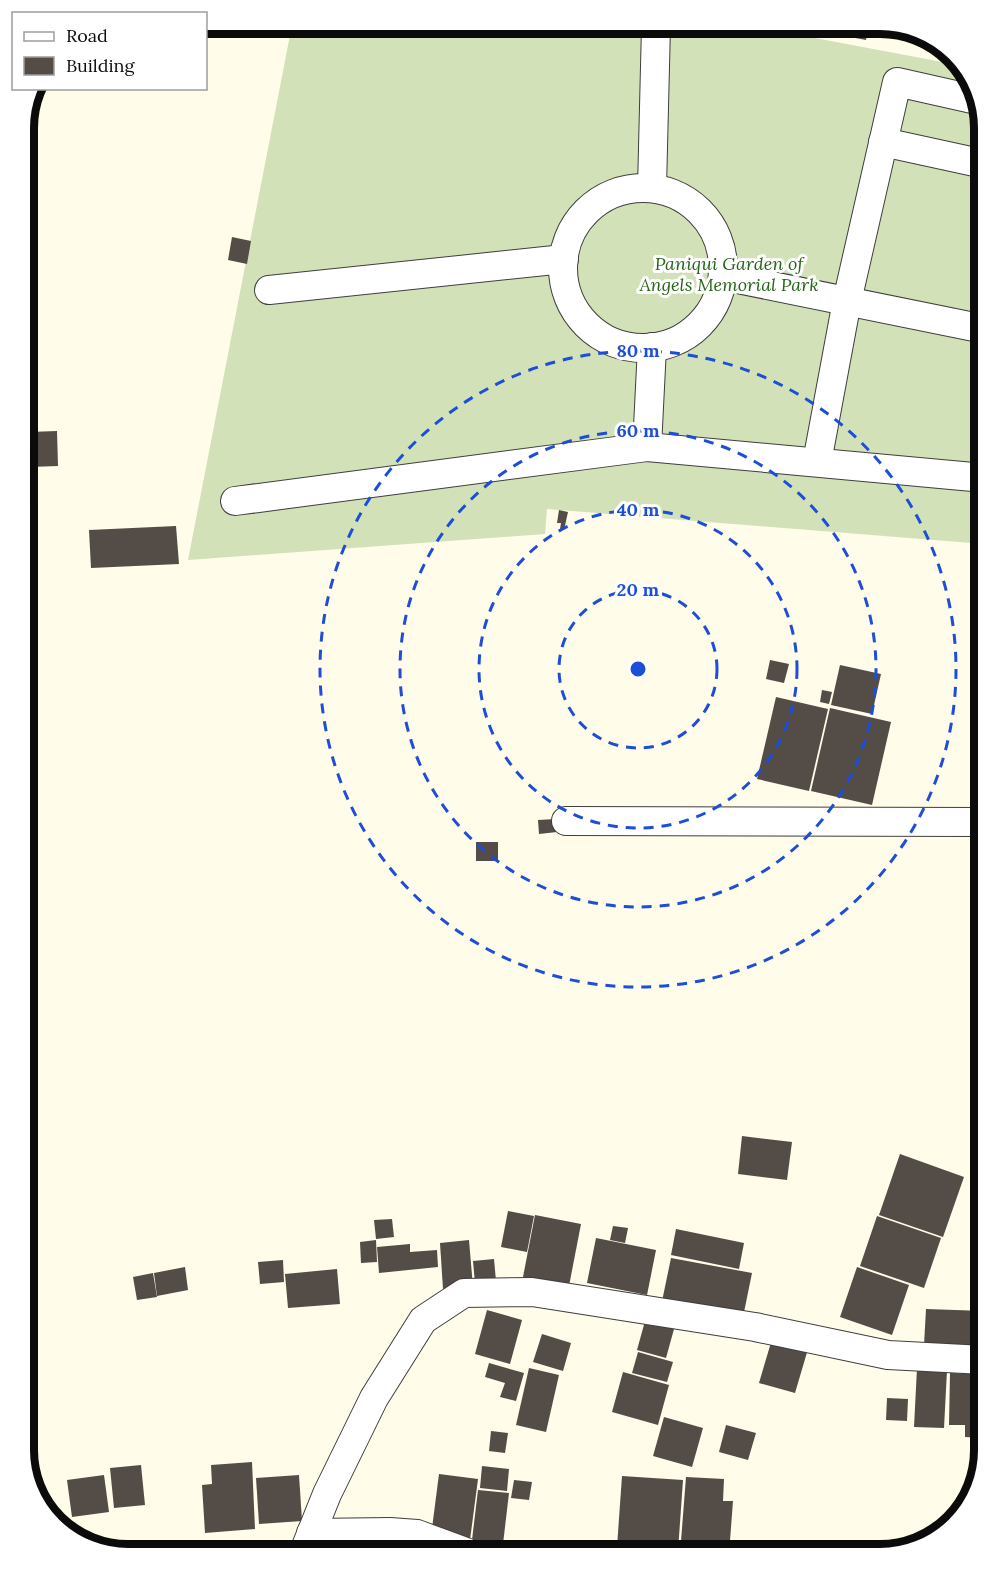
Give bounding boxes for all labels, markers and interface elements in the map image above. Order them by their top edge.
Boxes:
legend [12,12,207,90]
text: Road [66,24,108,47]
text: Building [66,54,136,77]
park label: Paniqui Garden of Angels Memorial Park [638,252,819,296]
text: 80 m [616,339,660,362]
text: 60 m [616,419,660,442]
text: 40 m [617,498,660,521]
text: 20 m [617,578,660,601]
centre of rings [628,659,648,679]

